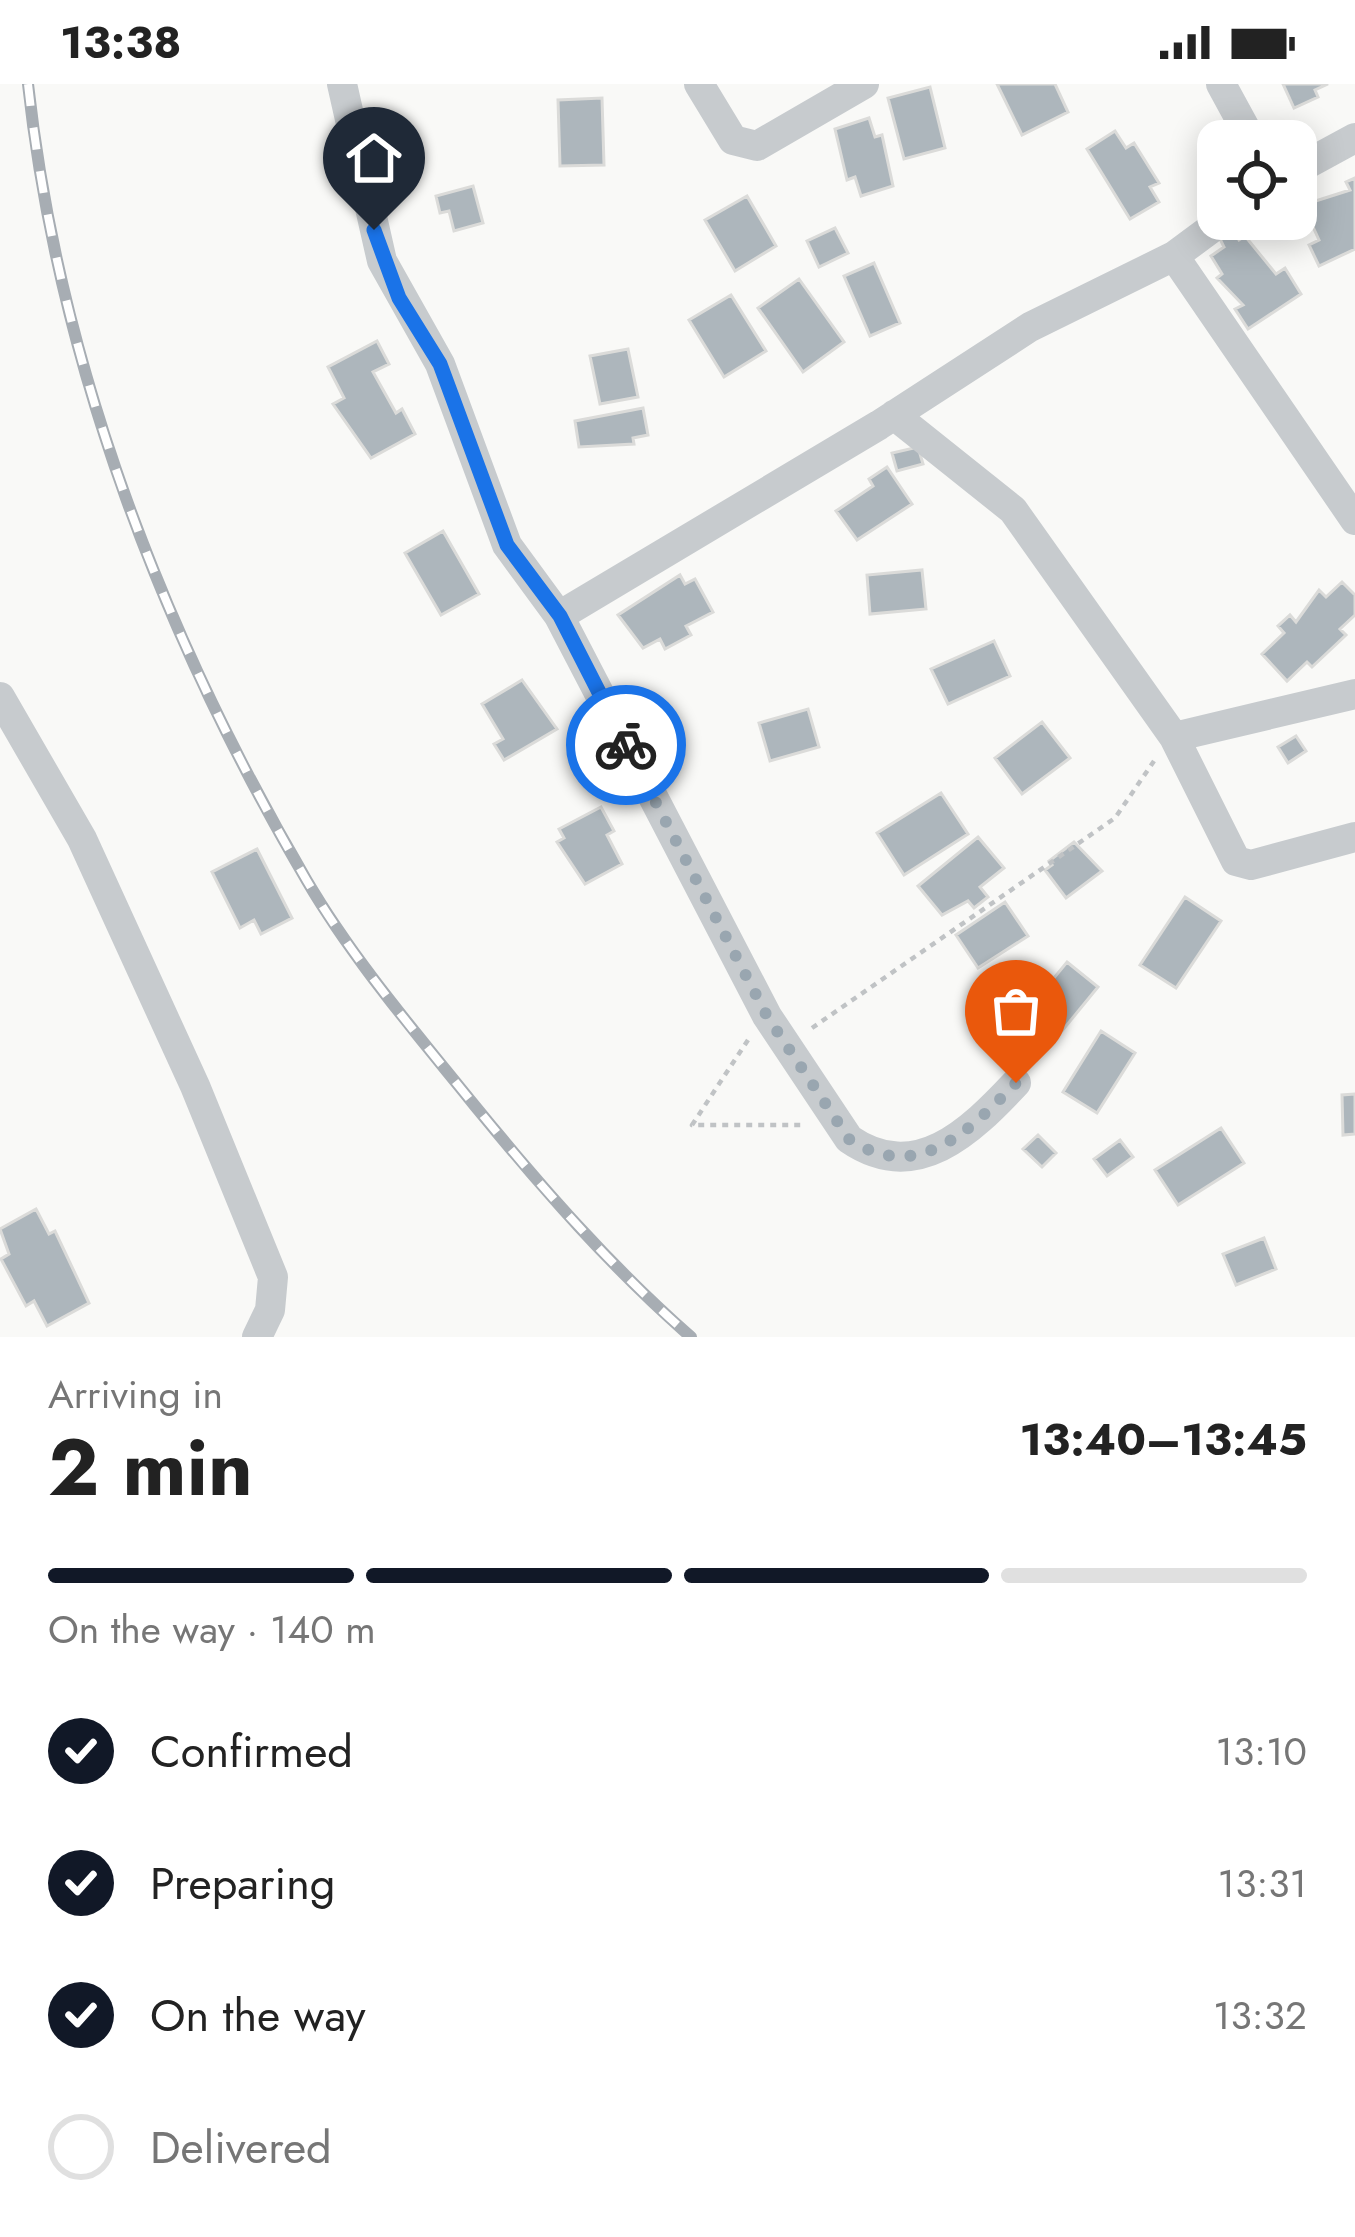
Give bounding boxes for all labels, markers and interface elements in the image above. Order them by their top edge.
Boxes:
text: 13:38 [60,10,182,75]
pin [323,107,425,230]
map controls [1197,120,1317,240]
button: locate [1197,120,1317,240]
icon: home [341,125,407,191]
courier [566,685,686,805]
icon: bike [593,712,659,778]
pin [965,960,1067,1083]
icon: bag [983,978,1049,1044]
text: Arriving in [48,1366,223,1423]
text: 13:40–13:45 [1019,1407,1307,1472]
text: 2 min [48,1412,253,1524]
text: On the way · 140 m [48,1601,376,1658]
icon: check [48,1718,114,1784]
text: Confirmed [150,1719,353,1784]
text: 13:10 [1216,1723,1307,1780]
icon: check [48,1850,114,1916]
text: Preparing [150,1851,335,1916]
text: 13:31 [1218,1855,1307,1912]
icon: check [48,1982,114,2048]
text: On the way [150,1983,366,2048]
text: 13:32 [1213,1987,1307,2044]
text: Delivered [150,2115,332,2180]

